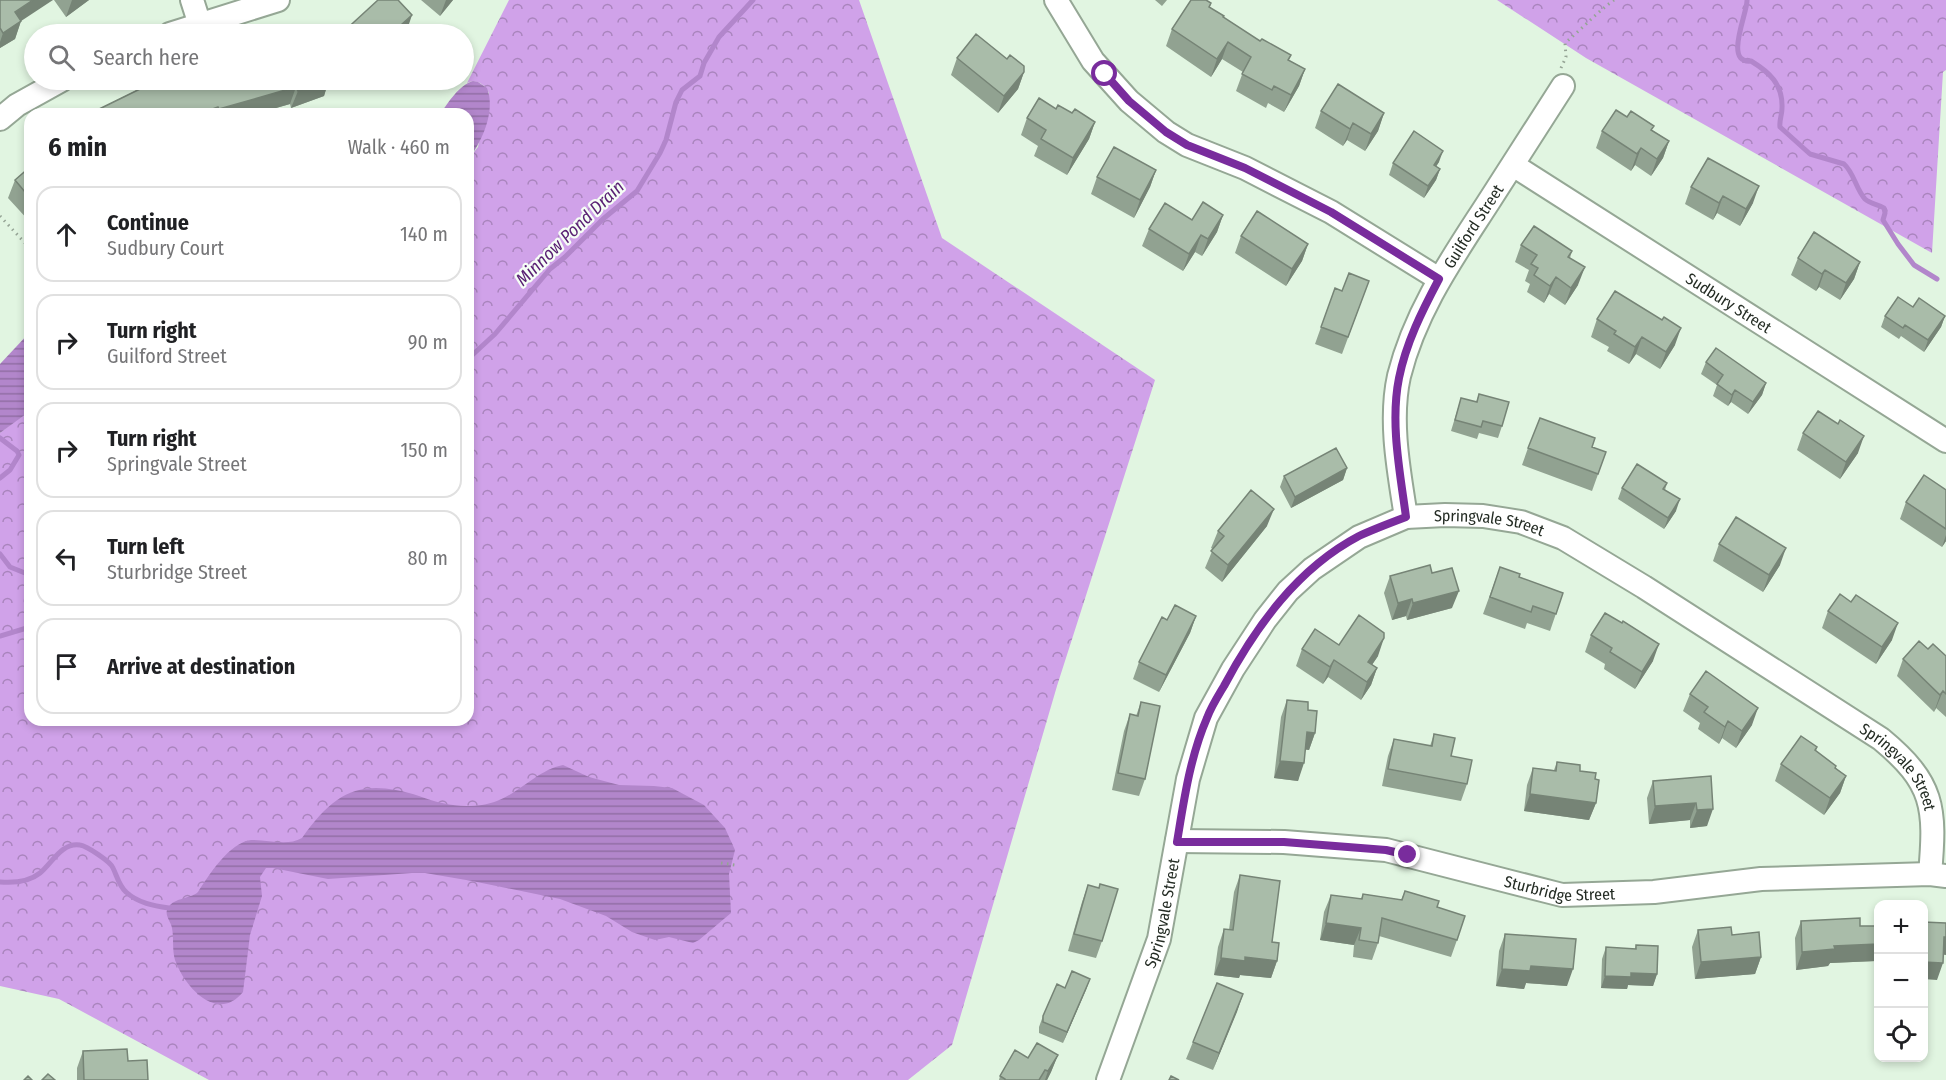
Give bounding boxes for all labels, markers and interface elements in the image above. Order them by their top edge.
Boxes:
search box [24,24,474,90]
icon: search [45,41,78,74]
text: Search here [93,44,199,71]
route start [1091,60,1117,86]
text: 6 min [48,132,107,163]
text: Walk · 460 m [348,135,450,159]
water label: Minnow Pond Drain [511,176,629,290]
street label: Guilford Street [1440,180,1508,272]
text: Continue [107,209,189,236]
icon: ahead [50,218,83,251]
text: 140 m [400,222,448,246]
text: Sudbury Court [107,236,224,260]
street label: Sudbury Street [1682,269,1776,338]
text: Turn right [107,317,196,344]
icon: right [50,326,83,359]
text: 90 m [408,330,448,354]
text: Guilford Street [107,344,227,368]
text: Turn right [107,425,196,452]
icon: right [50,434,83,467]
text: 150 m [401,438,448,462]
text: Springvale Street [107,452,247,476]
street label: Springvale Street [1433,506,1548,540]
text: Turn left [107,533,185,560]
icon: left [50,542,83,575]
text: 80 m [408,546,448,570]
text: Sturbridge Street [107,560,247,584]
icon: arrive [50,650,83,683]
text: Arrive at destination [107,653,295,680]
street label: Springvale Street [1856,719,1940,813]
route end [1394,841,1420,867]
street label: Springvale Street [1140,856,1184,970]
street label: Sturbridge Street [1502,872,1616,905]
map controls [1874,900,1928,1062]
button: + [1874,900,1928,954]
button: − [1874,954,1928,1008]
button: locate [1874,1008,1928,1062]

